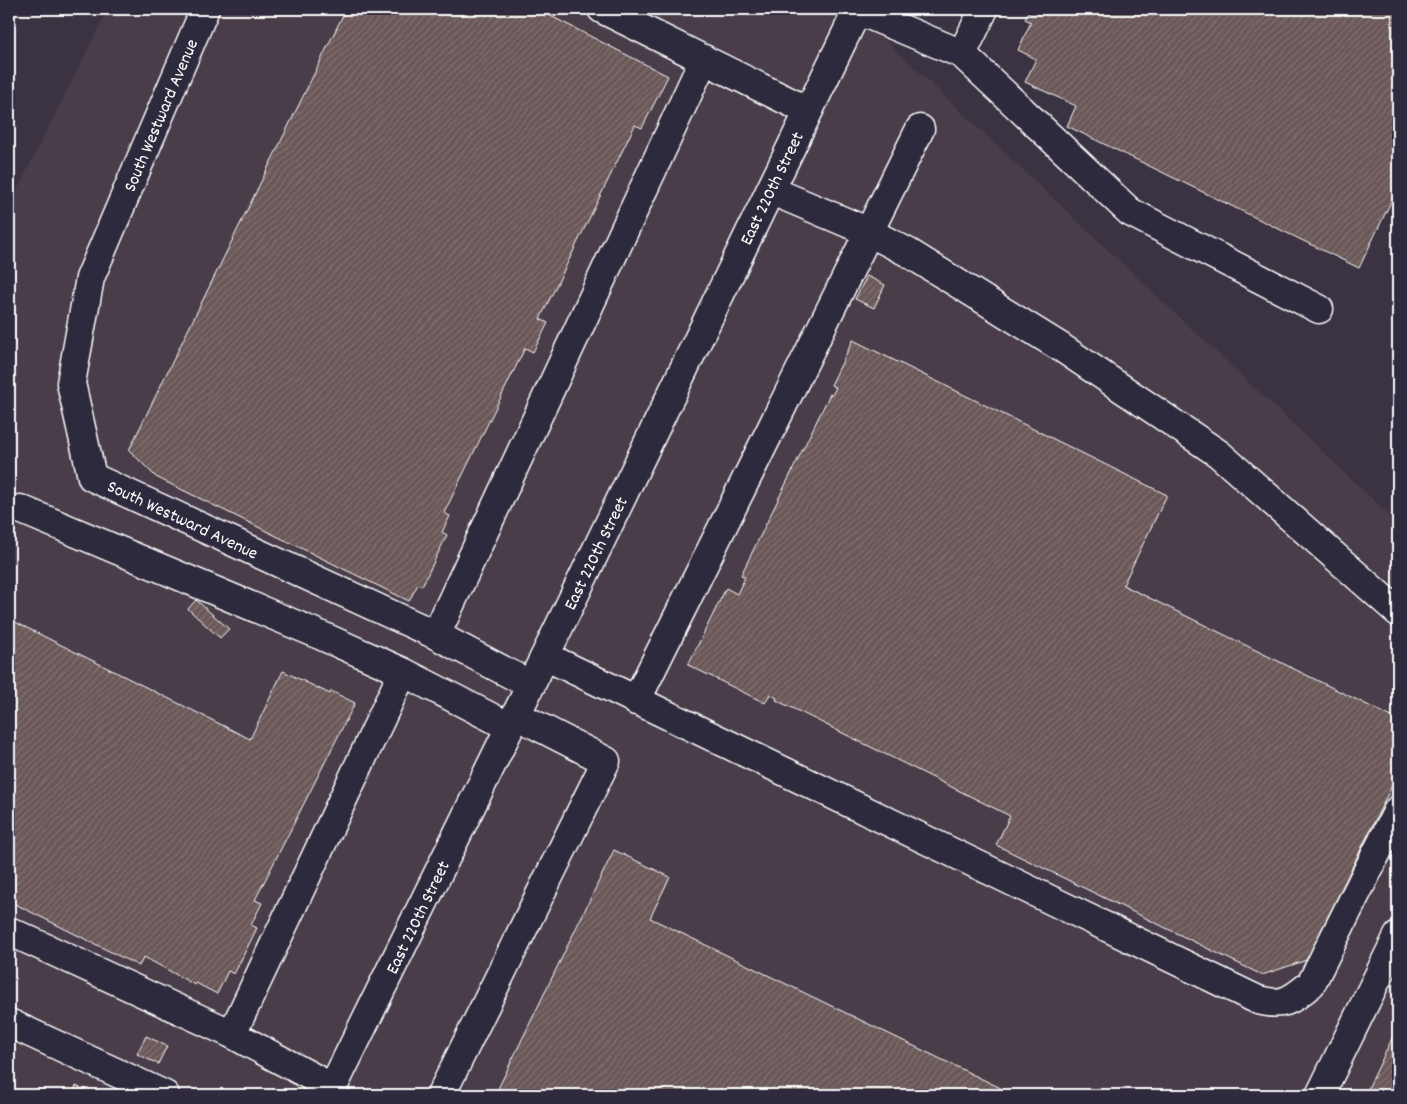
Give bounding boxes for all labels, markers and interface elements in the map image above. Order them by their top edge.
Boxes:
street label: South Westward Avenue [119,36,206,196]
street label: East 220th Street [735,128,812,250]
street label: South Westward Avenue [102,475,261,567]
street label: East 220th Street [559,493,636,615]
street label: East 220th Street [381,857,458,979]

